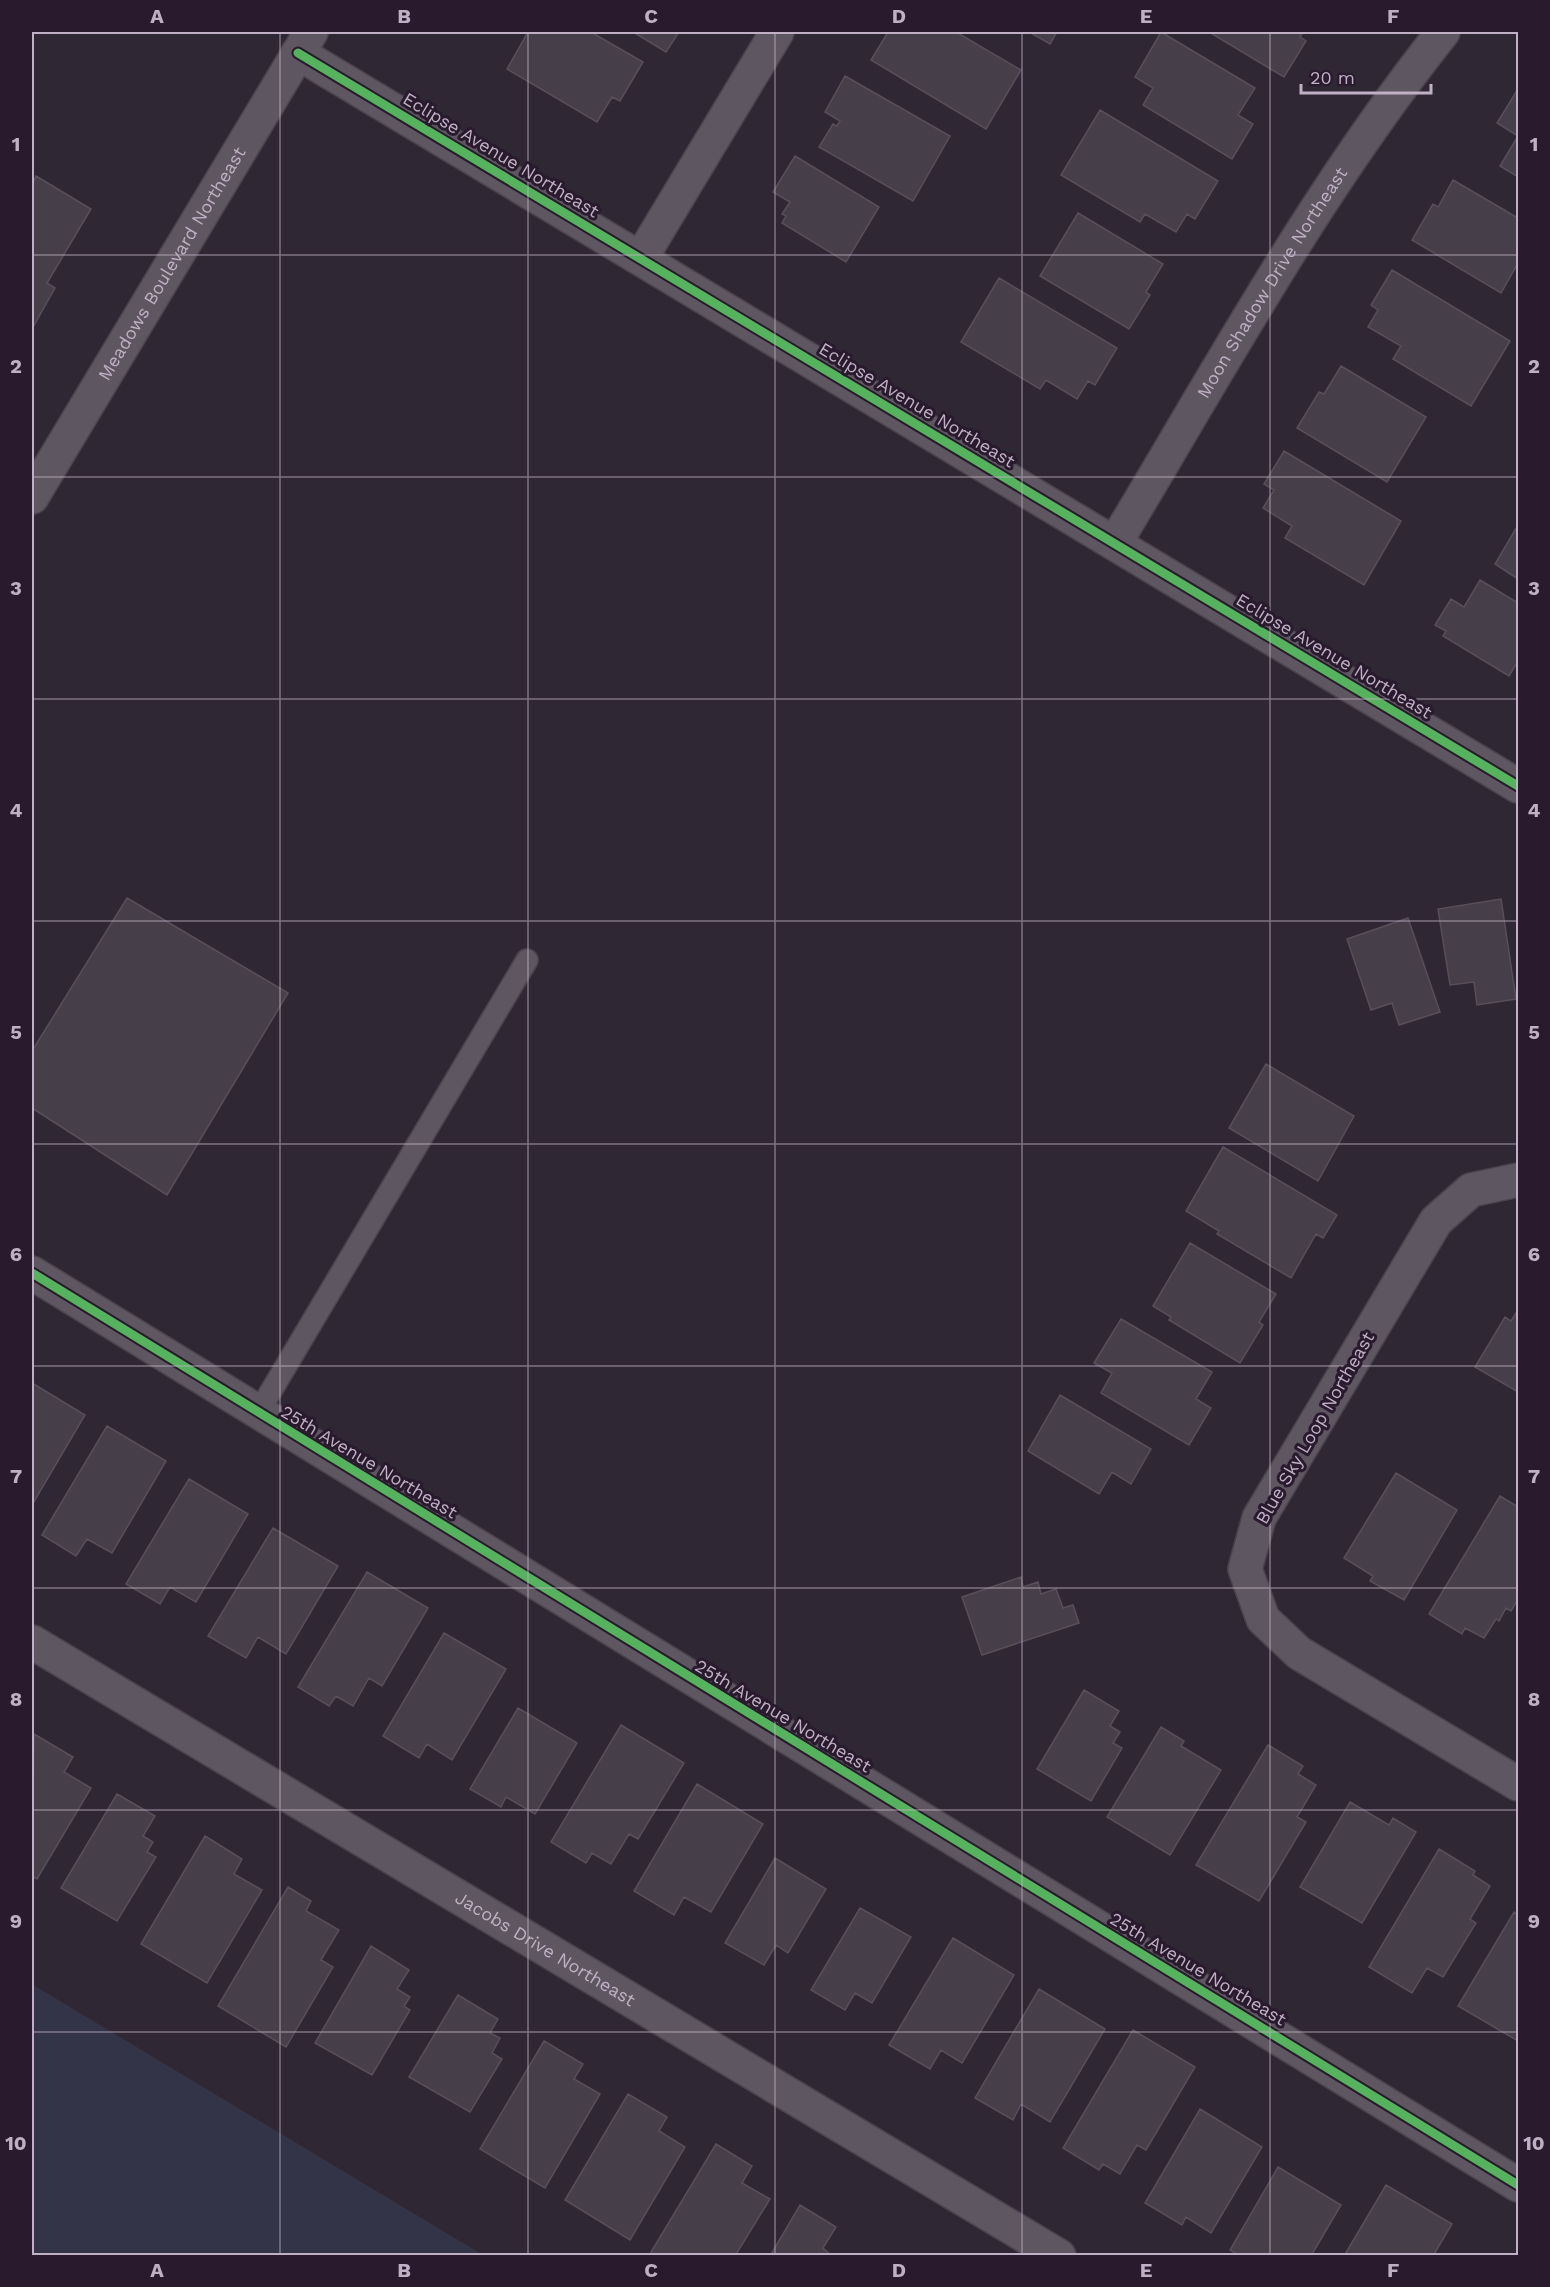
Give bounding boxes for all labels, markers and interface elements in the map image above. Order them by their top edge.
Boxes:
text: A [150,4,164,28]
text: B [397,4,411,28]
text: C [644,4,658,28]
text: D [892,4,906,28]
text: E [1140,4,1152,28]
text: F [1387,4,1399,28]
scale bar [1301,57,1432,95]
text: 20 m [1310,67,1355,88]
street label: Eclipse Avenue Northeast [399,88,603,222]
text: 1 [12,132,20,156]
text: 1 [1530,132,1538,156]
street label: Meadows Boulevard Northeast [93,143,250,384]
street label: Moon Shadow Drive Northeast [1192,163,1352,402]
street label: Eclipse Avenue Northeast [815,338,1019,472]
text: 2 [10,354,22,378]
text: 2 [1528,354,1540,378]
text: 3 [10,576,22,600]
text: 3 [1528,576,1540,600]
street label: Eclipse Avenue Northeast [1232,589,1436,723]
text: 4 [10,798,23,822]
text: 4 [1528,798,1541,822]
text: 5 [10,1020,22,1044]
text: 5 [1528,1020,1540,1044]
text: 6 [10,1242,22,1266]
text: 6 [1528,1242,1540,1266]
street label: Blue Sky Loop Northeast [1251,1328,1378,1527]
street label: 25th Avenue Northeast [277,1401,462,1523]
text: 7 [10,1464,22,1488]
text: 7 [1528,1464,1540,1488]
street label: 25th Avenue Northeast [691,1655,876,1777]
text: 8 [10,1687,22,1711]
text: 8 [1528,1687,1540,1711]
street label: Jacobs Drive Northeast [452,1887,640,2011]
street label: 25th Avenue Northeast [1106,1908,1291,2030]
text: 9 [10,1909,22,1933]
text: 9 [1528,1909,1540,1933]
text: 10 [5,2131,27,2155]
text: 10 [1523,2131,1545,2155]
text: A [150,2258,164,2282]
text: B [397,2258,411,2282]
text: C [644,2258,658,2282]
text: D [892,2258,906,2282]
text: E [1140,2258,1152,2282]
text: F [1387,2258,1399,2282]

